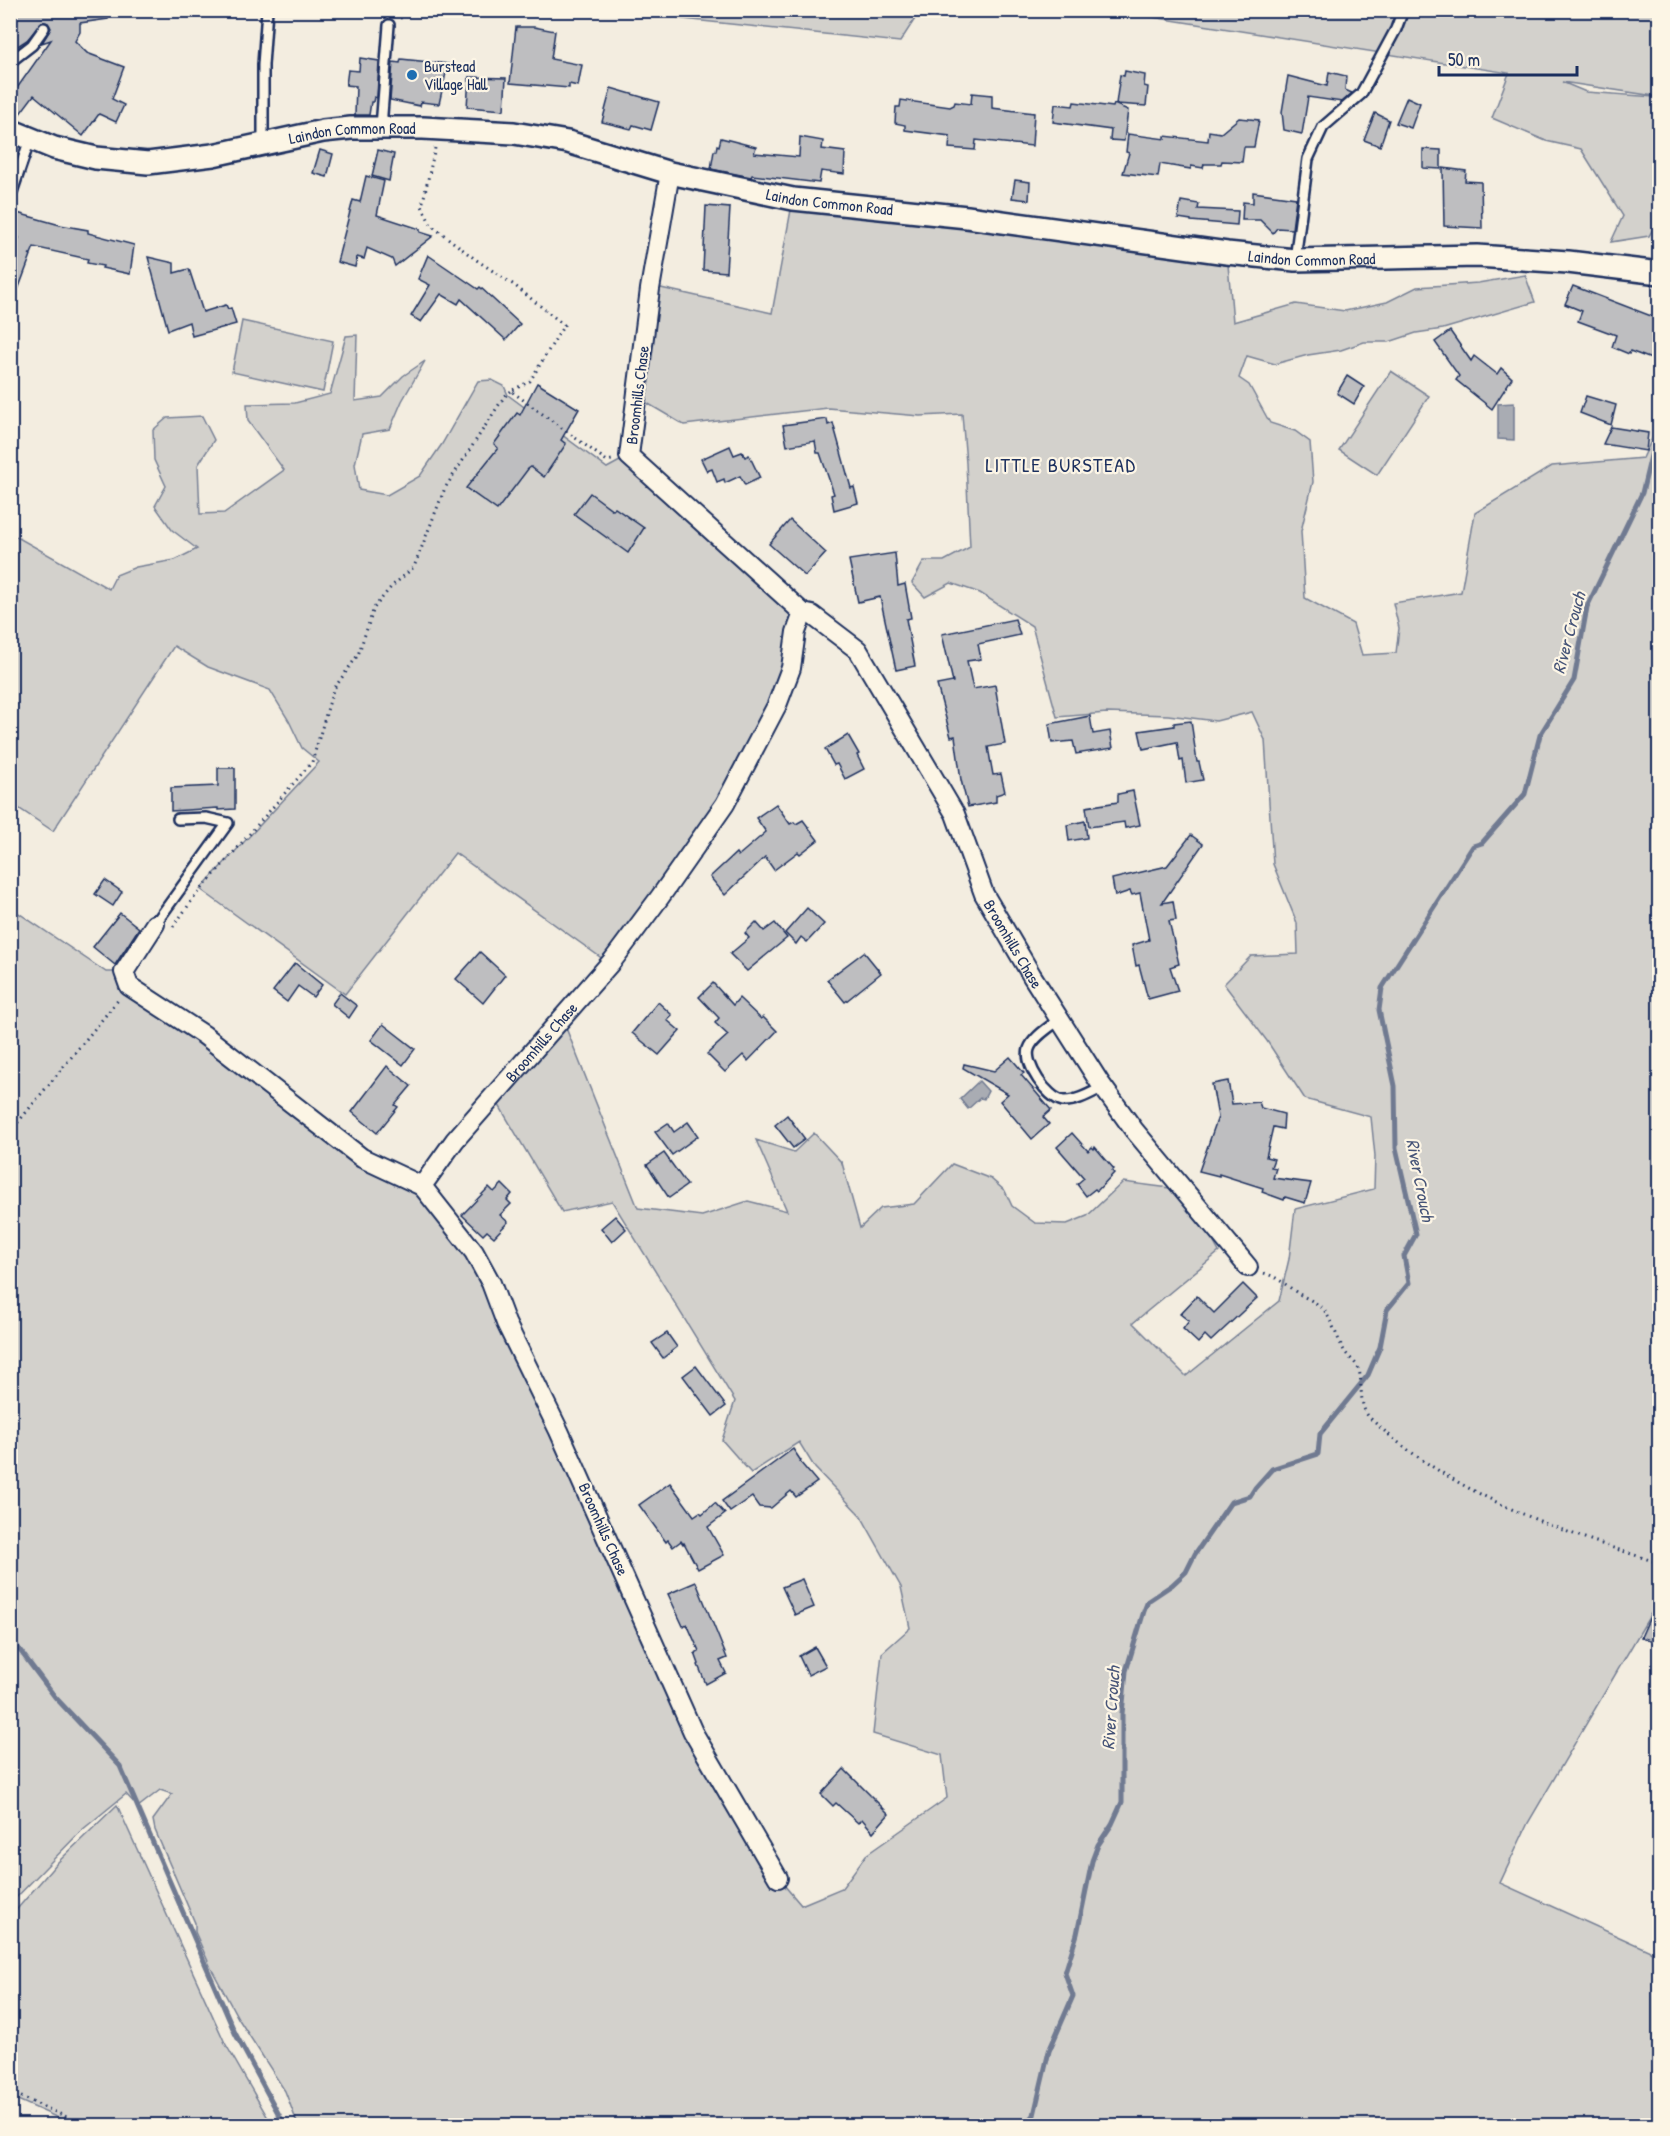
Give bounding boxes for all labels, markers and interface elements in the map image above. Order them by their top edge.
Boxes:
scale bar [1439,39,1577,77]
text: 50 m [1448,47,1480,72]
place label: Burstead Village Hall [424,55,488,95]
marker: Burstead Village Hall [405,68,419,82]
street label: Laindon Common Road [287,117,415,149]
street label: Laindon Common Road [764,183,894,220]
street label: Laindon Common Road [1247,244,1376,271]
street label: Broomhills Chase [620,344,654,446]
district label: LITTLE BURSTEAD [985,451,1137,478]
water label: River Crouch [1546,588,1592,676]
street label: Broomhills Chase [979,896,1048,993]
street label: Broomhills Chase [500,997,583,1087]
water label: River Crouch [1400,1137,1441,1225]
street label: Broomhills Chase [574,1479,635,1579]
water label: River Crouch [1095,1664,1126,1750]

